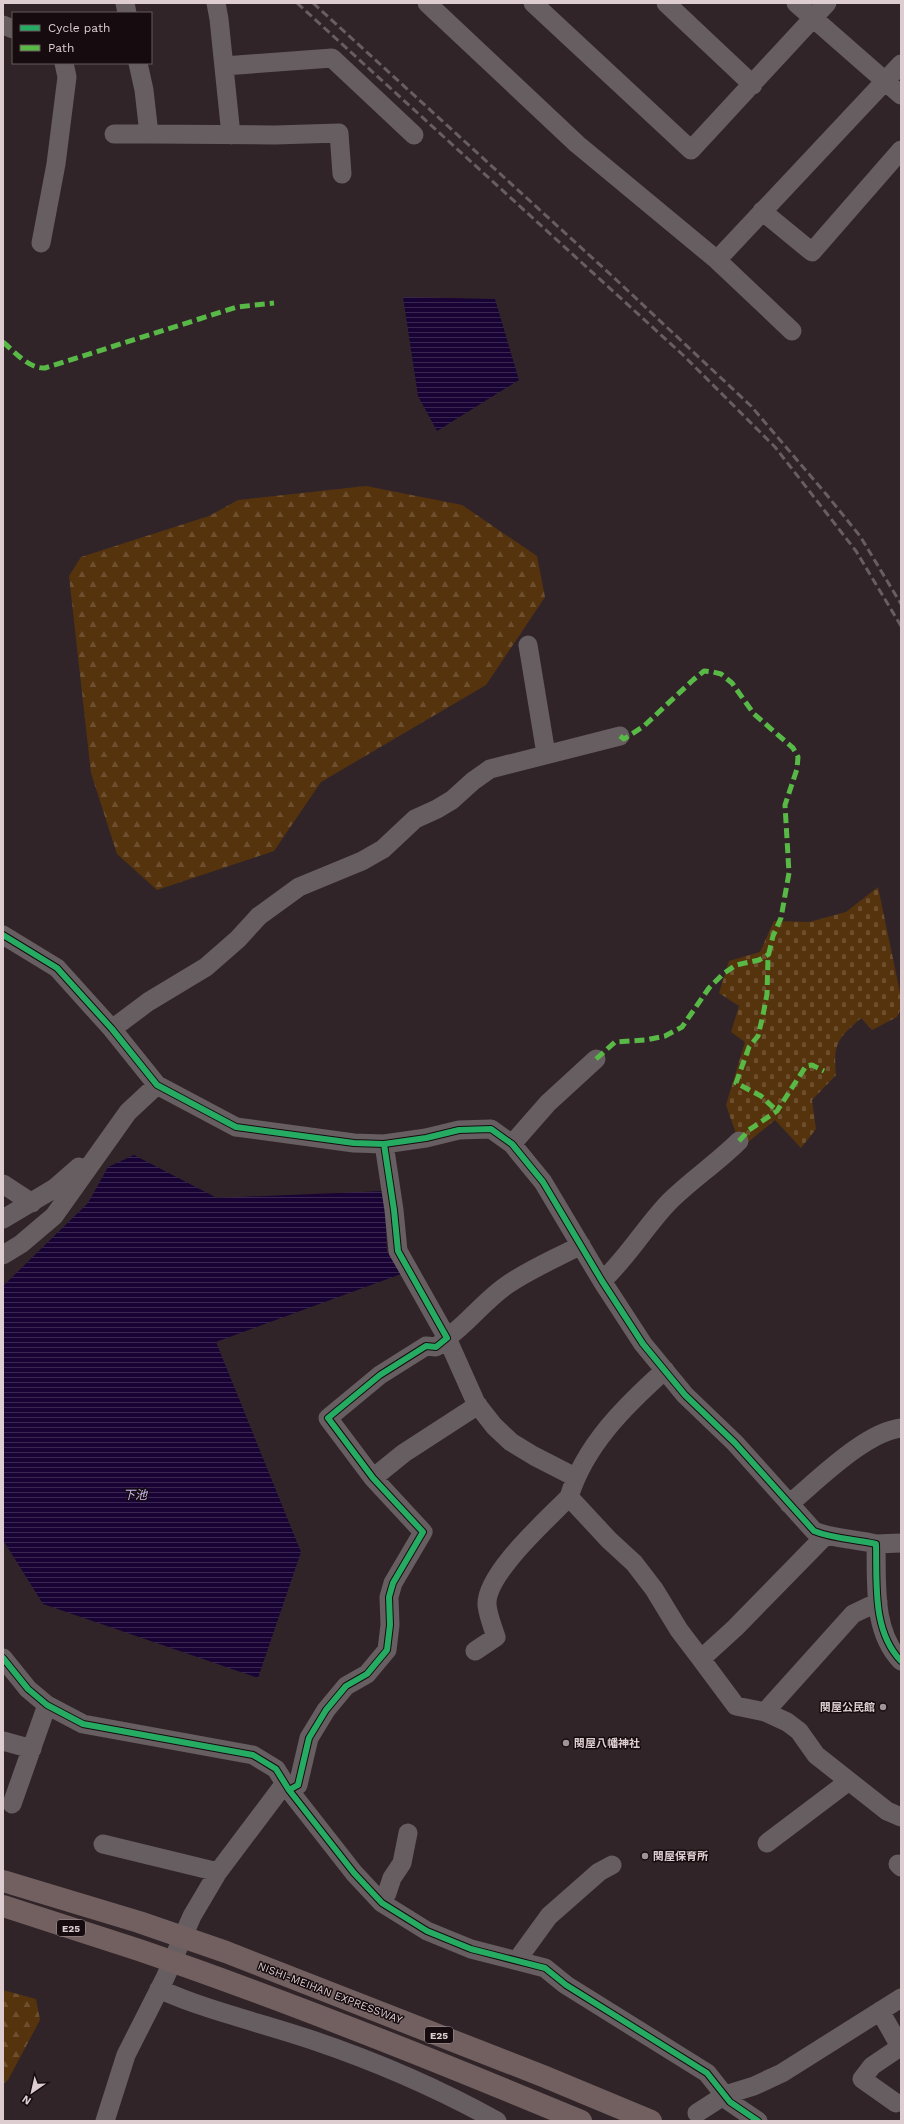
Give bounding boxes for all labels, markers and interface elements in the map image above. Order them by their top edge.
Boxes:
legend [12,12,152,64]
text: Cycle path [48,21,110,35]
text: Path [48,41,74,55]
water label: 下池 [123,1488,148,1502]
place label: 関屋公民館 [820,1701,875,1714]
marker: 関屋公民館 [878,1702,888,1712]
place label: 関屋八幡神社 [574,1737,640,1750]
marker: 関屋八幡神社 [561,1738,571,1748]
place label: 関屋保育所 [653,1850,708,1863]
marker: 関屋保育所 [640,1851,650,1861]
road number: E25 [57,1920,85,1936]
street label: NISHI-MEIHAN EXPRESSWAY [256,1959,405,2027]
road number: E25 [425,2027,453,2043]
north arrow [12,2072,52,2112]
text: N [20,2092,34,2108]

